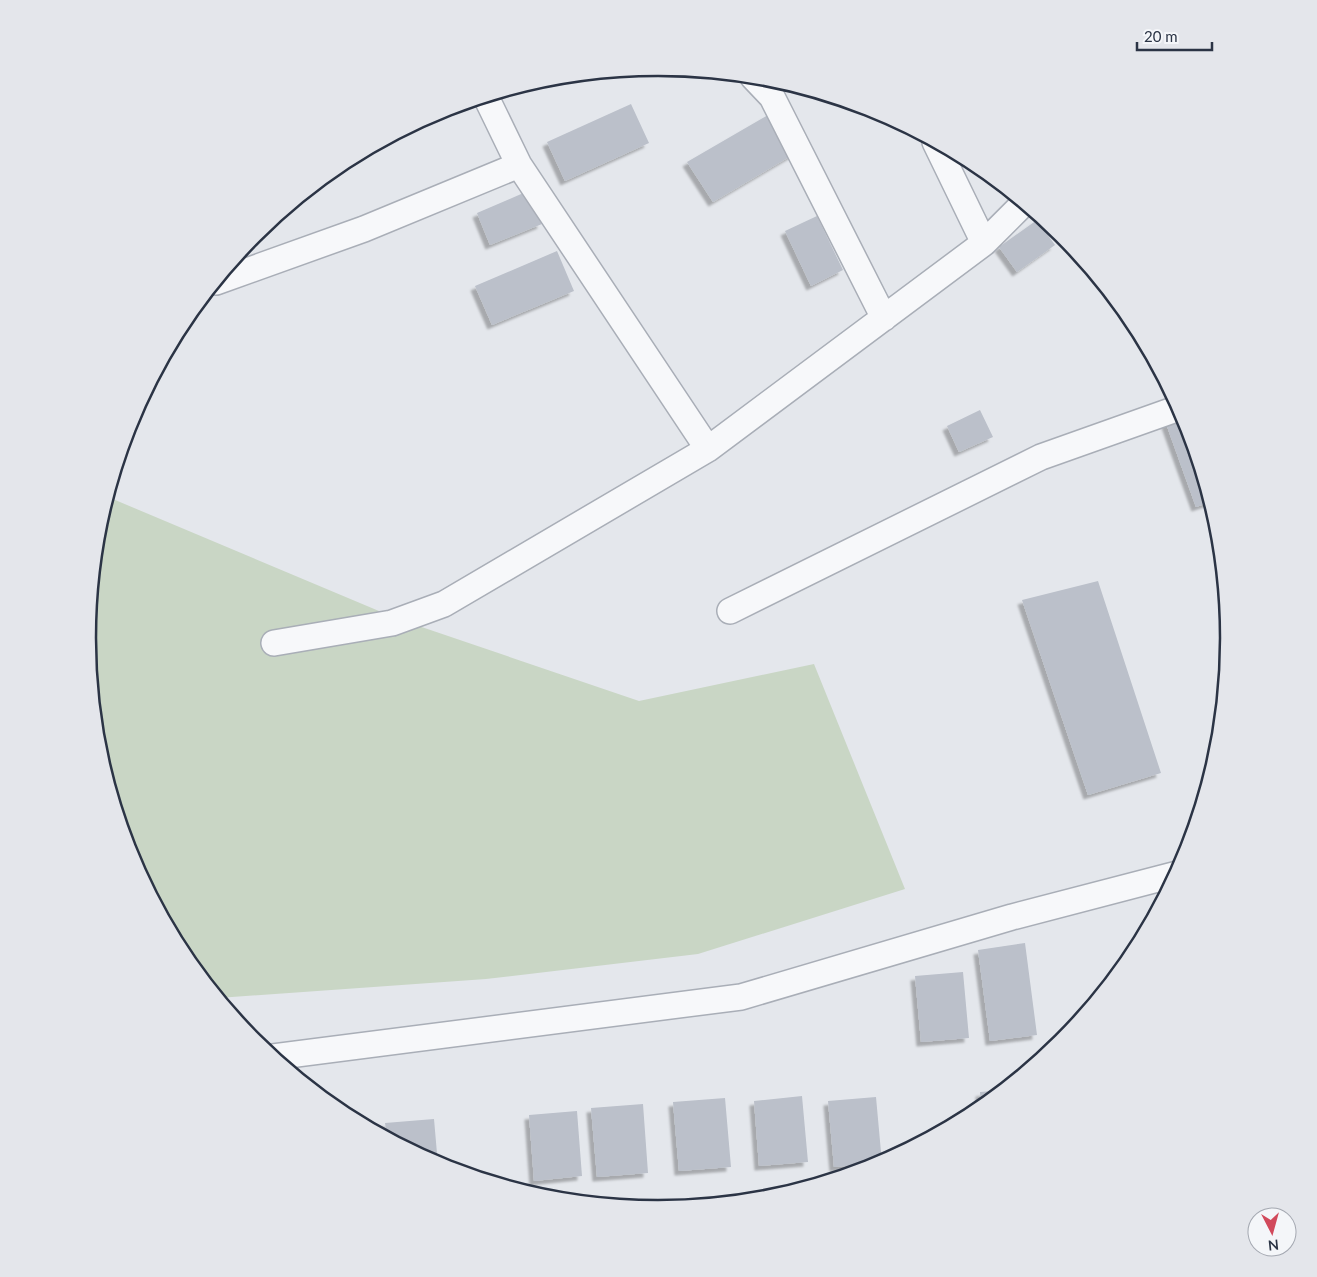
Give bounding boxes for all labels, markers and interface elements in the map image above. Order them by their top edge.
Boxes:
scale bar [1137,20,1212,52]
text: 20 m [1144,27,1178,45]
north arrow [1247,1207,1297,1257]
text: N [1267,1236,1280,1254]

